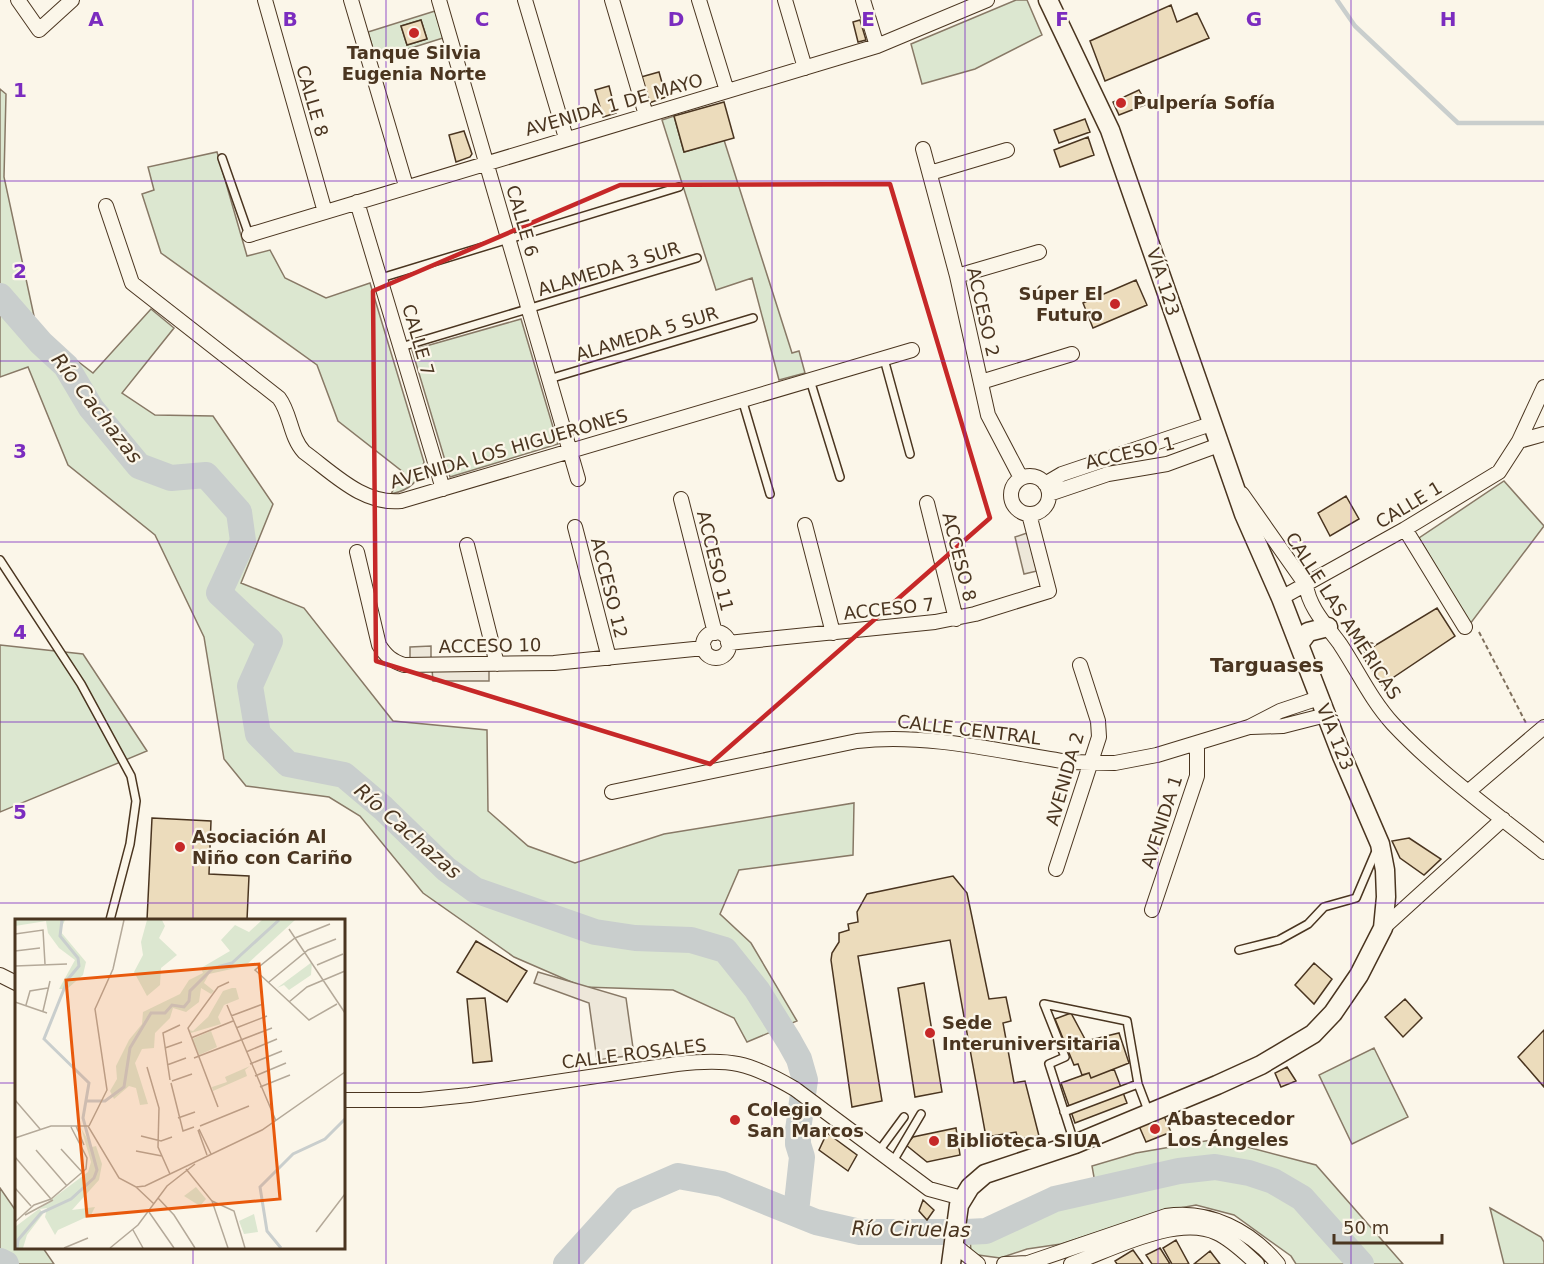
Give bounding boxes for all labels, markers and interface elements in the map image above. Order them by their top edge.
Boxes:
text: A [88,7,104,31]
text: B [282,7,298,31]
text: C [475,7,489,31]
text: D [668,7,684,31]
text: E [861,7,875,31]
text: F [1055,7,1069,31]
text: G [1246,7,1262,31]
text: H [1440,7,1456,31]
marker: Tanque Silvia Eugenia Norte [407,26,421,40]
place label: Tanque Silvia Eugenia Norte [342,42,486,84]
street label: CALLE 8 [292,63,333,139]
street label: AVENIDA 1 DE MAYO [523,69,705,140]
text: 1 [13,78,27,102]
place label: Pulpería Sofía [1133,92,1275,113]
marker: Pulpería Sofía [1114,96,1128,110]
street label: CALLE 6 [502,183,543,259]
street label: ALAMEDA 3 SUR [535,237,683,300]
street label: VÍA 123 [1143,245,1184,318]
text: 2 [13,259,27,283]
street label: ACCESO 2 [963,265,1004,359]
place label: Súper El Futuro [1019,283,1103,325]
marker: Súper El Futuro [1108,297,1122,311]
street label: CALLE 7 [398,302,439,378]
street label: ALAMEDA 5 SUR [573,302,721,365]
water label: Río Cachazas [46,348,148,468]
street label: AVENIDA LOS HIGUERONES [388,404,630,493]
street label: ACCESO 1 [1083,432,1177,473]
text: 3 [13,439,27,463]
street label: CALLE 1 [1372,477,1446,532]
street label: ACCESO 11 [693,508,738,613]
street label: ACCESO 8 [938,510,981,604]
street label: CALLE LAS AMÉRICAS [1281,528,1405,703]
street label: ACCESO 12 [587,535,632,640]
street label: ACCESO 7 [842,593,935,624]
text: 4 [13,620,27,644]
street label: ACCESO 10 [438,634,542,657]
district label: Targuases [1210,653,1324,677]
street label: VÍA 123 [1313,700,1358,773]
street label: CALLE CENTRAL [896,710,1042,749]
street label: AVENIDA 2 [1041,730,1088,828]
street label: AVENIDA 1 [1137,773,1186,871]
water label: Río Cachazas [350,778,466,884]
text: 5 [13,800,27,824]
place label: Asociación Al Niño con Cariño [192,826,352,868]
marker: Asociación Al Niño con Cariño [173,840,187,854]
inset map [15,919,345,1249]
place label: Sede Interuniversitaria [942,1012,1121,1054]
marker: Sede Interuniversitaria [923,1026,937,1040]
street label: CALLE ROSALES [560,1034,707,1073]
place label: Colegio San Marcos [747,1099,864,1141]
place label: Abastecedor Los Ángeles [1167,1108,1295,1150]
marker: Colegio San Marcos [728,1113,742,1127]
marker: Abastecedor Los Ángeles [1148,1122,1162,1136]
place label: Biblioteca SIUA [946,1130,1101,1151]
marker: Biblioteca SIUA [927,1134,941,1148]
scale bar [1334,1207,1442,1245]
water label: Río Ciruelas [851,1216,971,1242]
text: 50 m [1343,1217,1389,1238]

